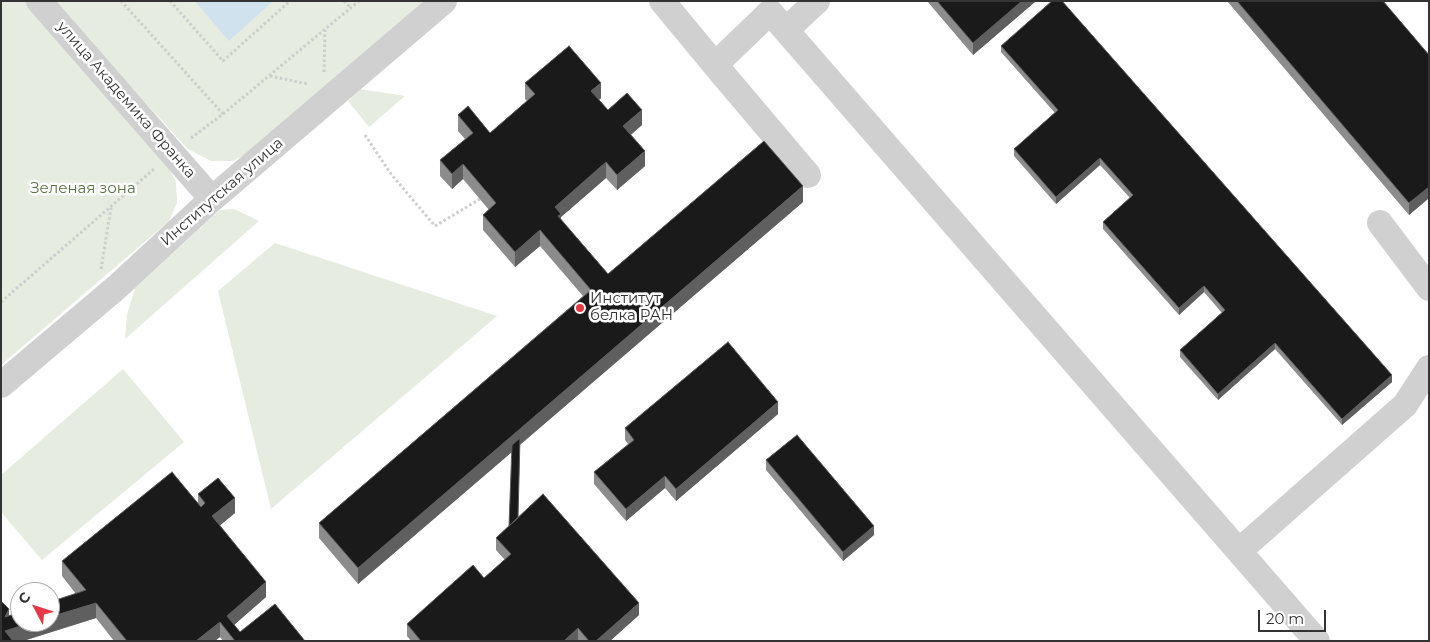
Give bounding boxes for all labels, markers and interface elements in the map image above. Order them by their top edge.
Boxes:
street label: улица Академика Франка [53,18,199,182]
street label: Институтская улица [157,134,287,250]
park label: Зеленая зона [30,180,136,198]
place label: Институт белка РАН [590,290,673,325]
marker: Институт белка РАН [574,302,586,314]
north arrow [10,582,60,632]
text: С [14,588,34,608]
scale bar [1260,600,1328,632]
text: 20 m [1266,609,1304,628]

